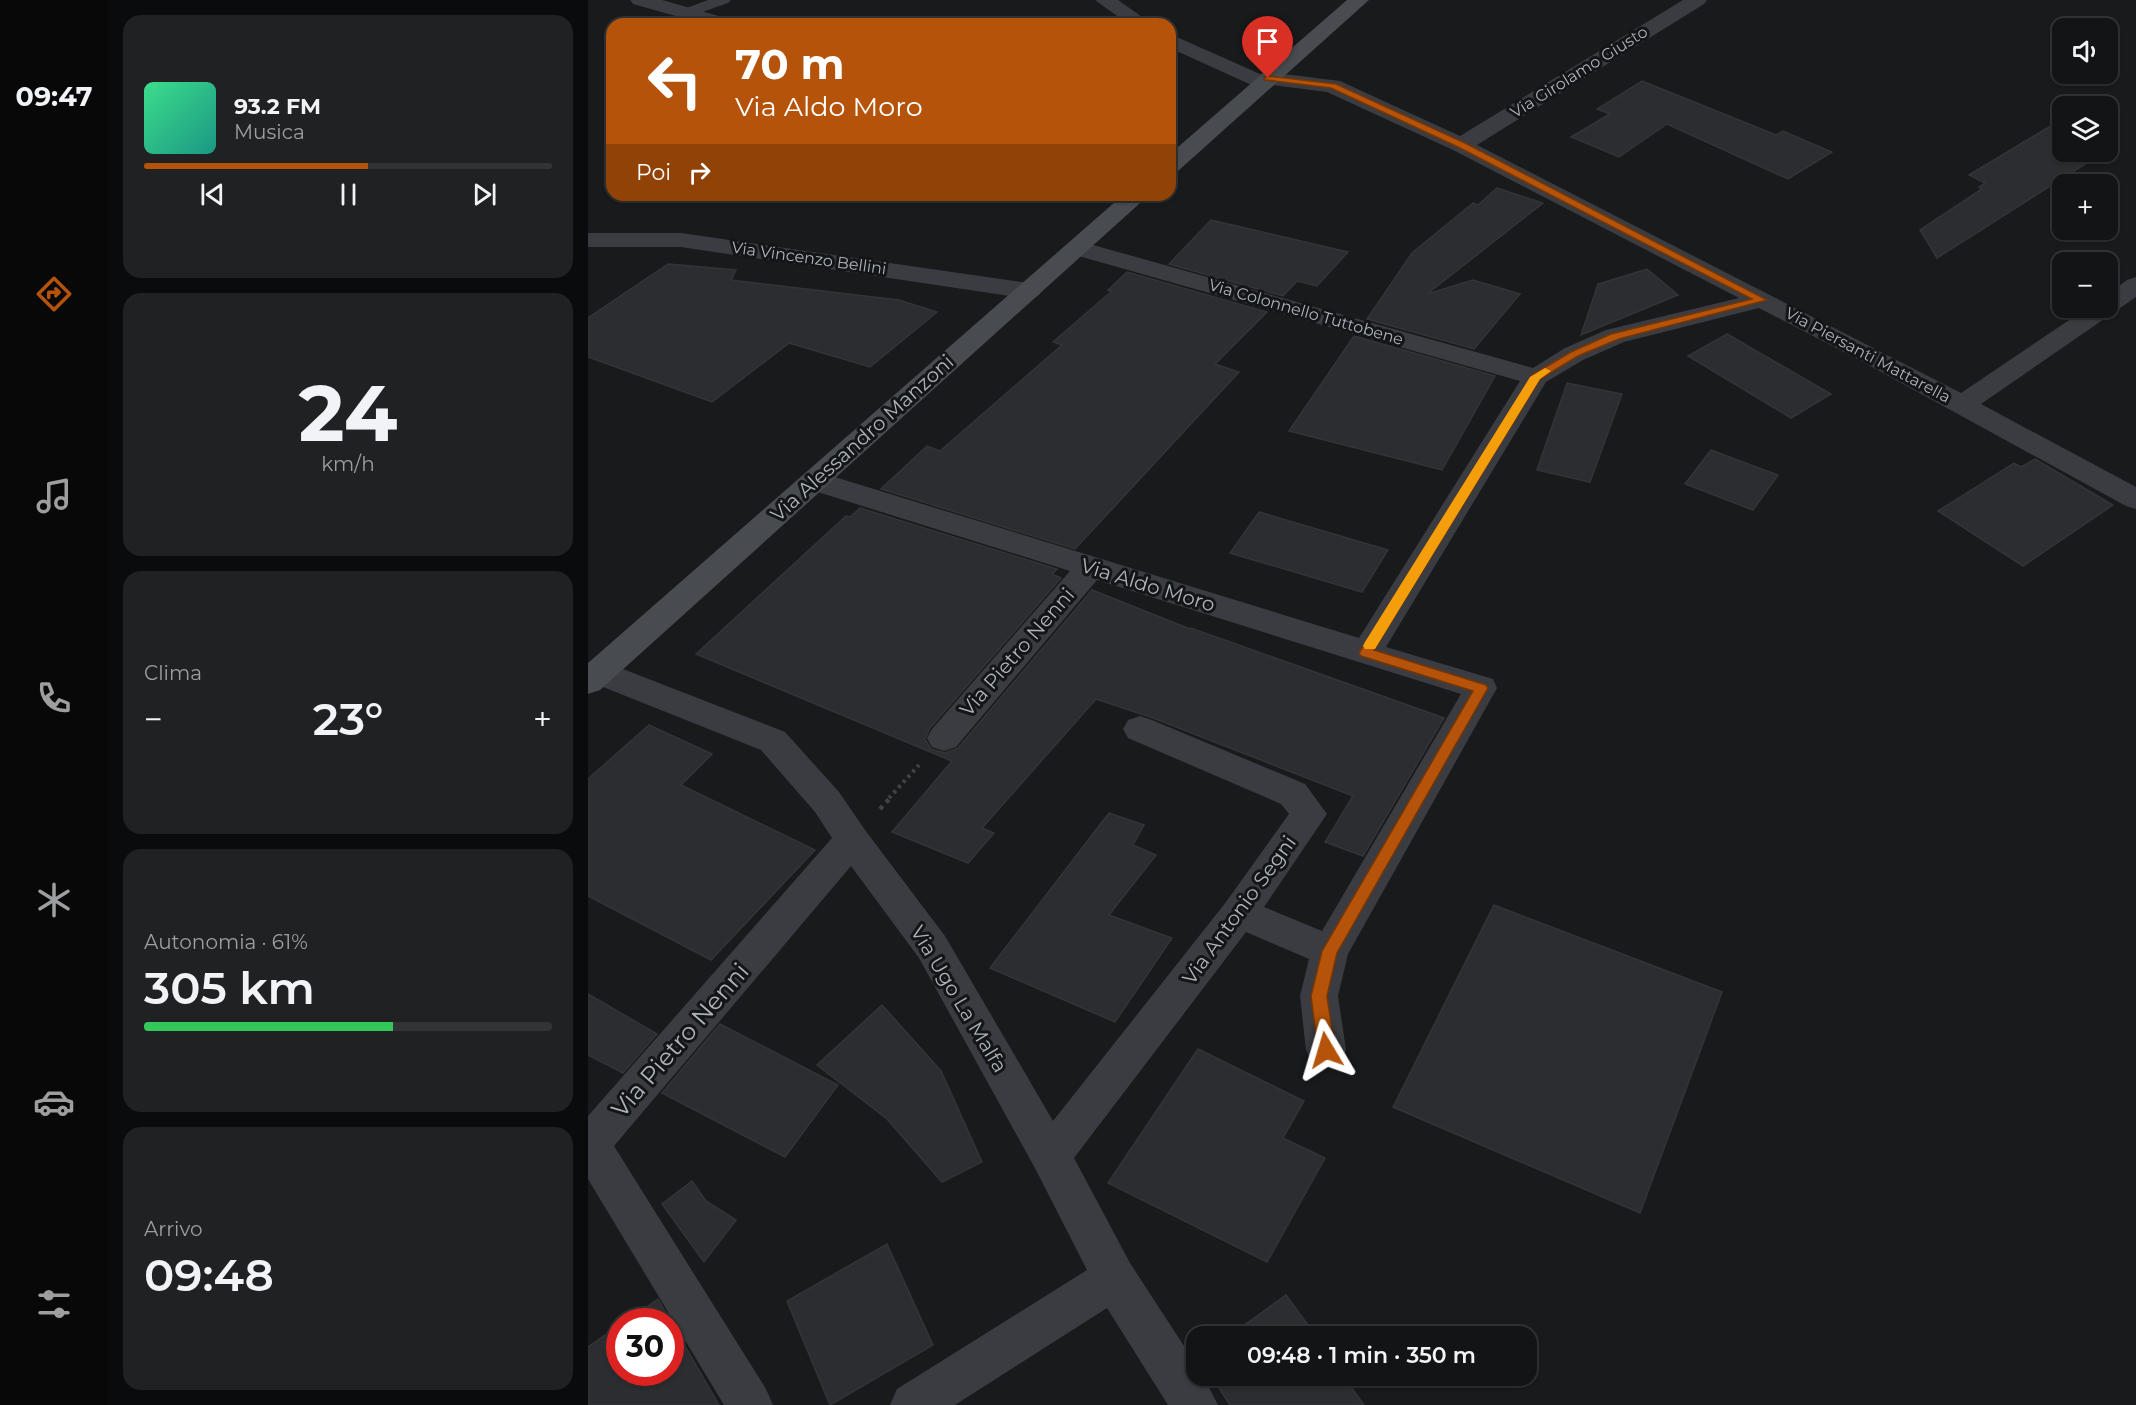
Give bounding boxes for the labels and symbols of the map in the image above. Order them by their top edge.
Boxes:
pin [1242,16,1293,78]
street label: Via Girolamo Giusto [1507,22,1651,122]
street label: Via Vincenzo Bellini [730,238,888,278]
street label: Via Colonnello Tuttobene [1207,275,1405,349]
street label: Via Piersanti Mattarella [1782,303,1954,407]
street label: Via Alessandro Manzoni [766,350,958,526]
street label: Via Aldo Moro [1078,553,1218,617]
street label: Via Pietro Nenni [955,583,1079,721]
street label: Via Antonio Segni [1177,831,1301,989]
street label: Via Ugo La Malfa [906,921,1012,1077]
street label: Via Pietro Nenni [605,957,755,1123]
position arrow [1294,1018,1358,1082]
speed limit sign: 30 [606,1308,684,1386]

